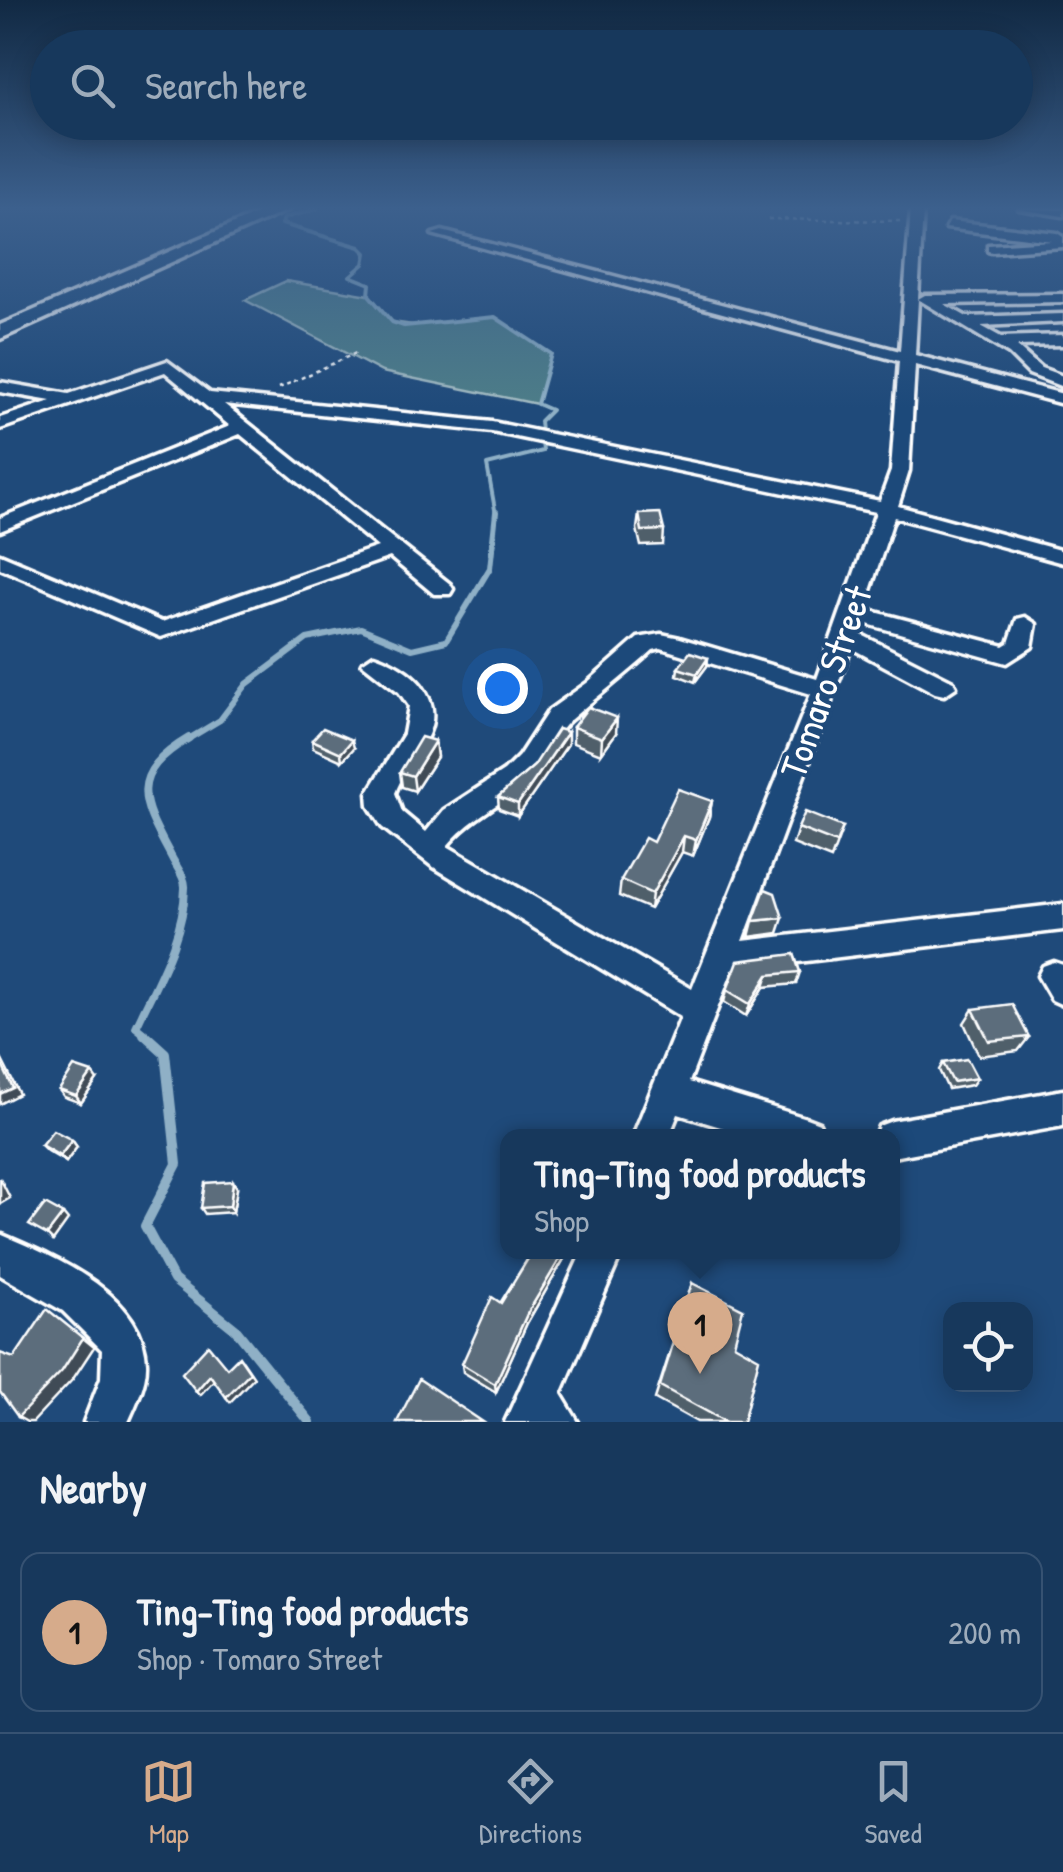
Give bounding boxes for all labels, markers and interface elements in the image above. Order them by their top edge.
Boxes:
search box [30,30,1033,140]
icon: search [65,58,120,113]
text: Search here [145,59,307,111]
street label: Tomaro Street [766,577,884,785]
your location [477,663,528,714]
popup [500,1129,900,1259]
text: Ting-Ting food products [534,1147,866,1199]
text: Shop [534,1199,589,1242]
pin: 1 [668,1292,732,1374]
map controls [943,1302,1033,1392]
button: locate [943,1302,1033,1392]
text: Nearby [40,1459,147,1516]
text: Ting-Ting food products [137,1585,468,1637]
text: 1 [69,1611,80,1654]
text: 200 m [948,1611,1021,1654]
text: Shop · Tomaro Street [137,1637,382,1680]
tab: Map [141,1754,196,1852]
tab: Directions [479,1754,582,1852]
tab: Saved [865,1754,922,1852]

